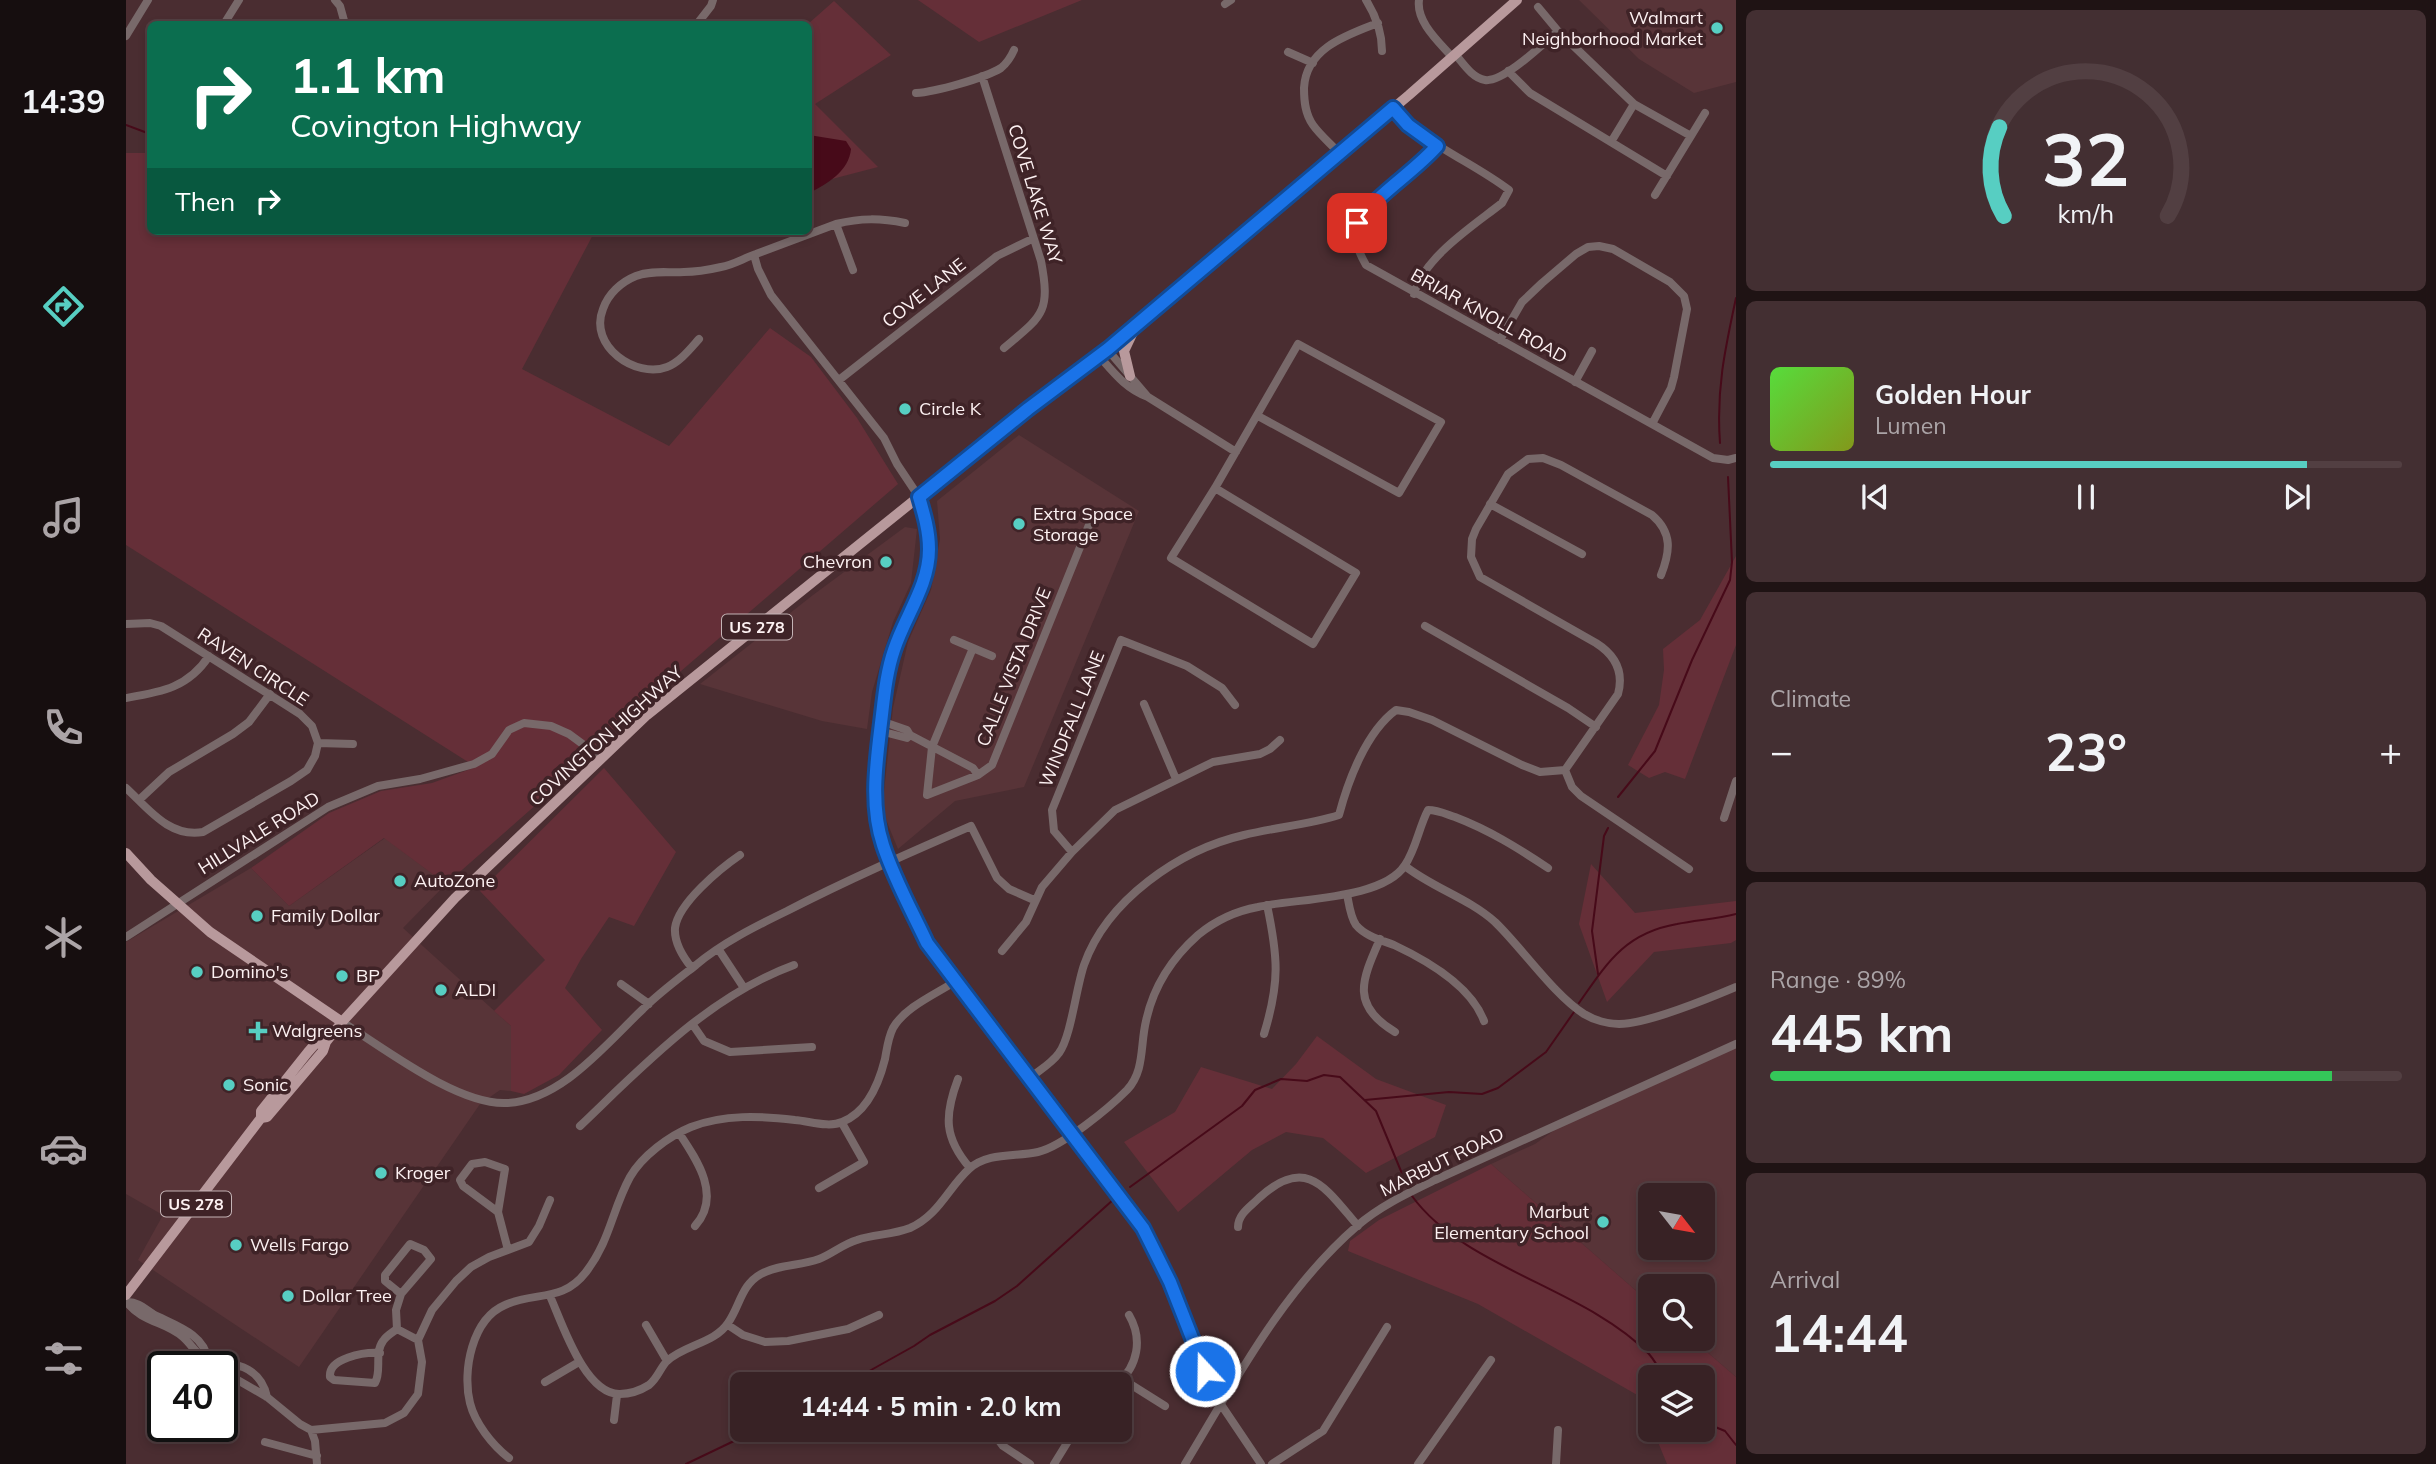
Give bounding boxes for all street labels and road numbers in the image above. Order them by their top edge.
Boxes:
street label: COVE LAKE WAY [1003,121,1068,267]
street label: COVE LANE [877,253,970,332]
street label: BRIAR KNOLL ROAD [1407,263,1572,368]
street label: CALLE VISTA DRIVE [971,584,1056,750]
road number: US 278 [722,614,792,640]
street label: RAVEN CIRCLE [193,622,313,711]
street label: WINDFALL LANE [1034,647,1109,790]
street label: COVINGTON HIGHWAY [524,660,688,811]
street label: HILLVALE ROAD [194,786,324,879]
street label: MARBUT ROAD [1376,1122,1507,1201]
road number: US 278 [161,1192,231,1216]

